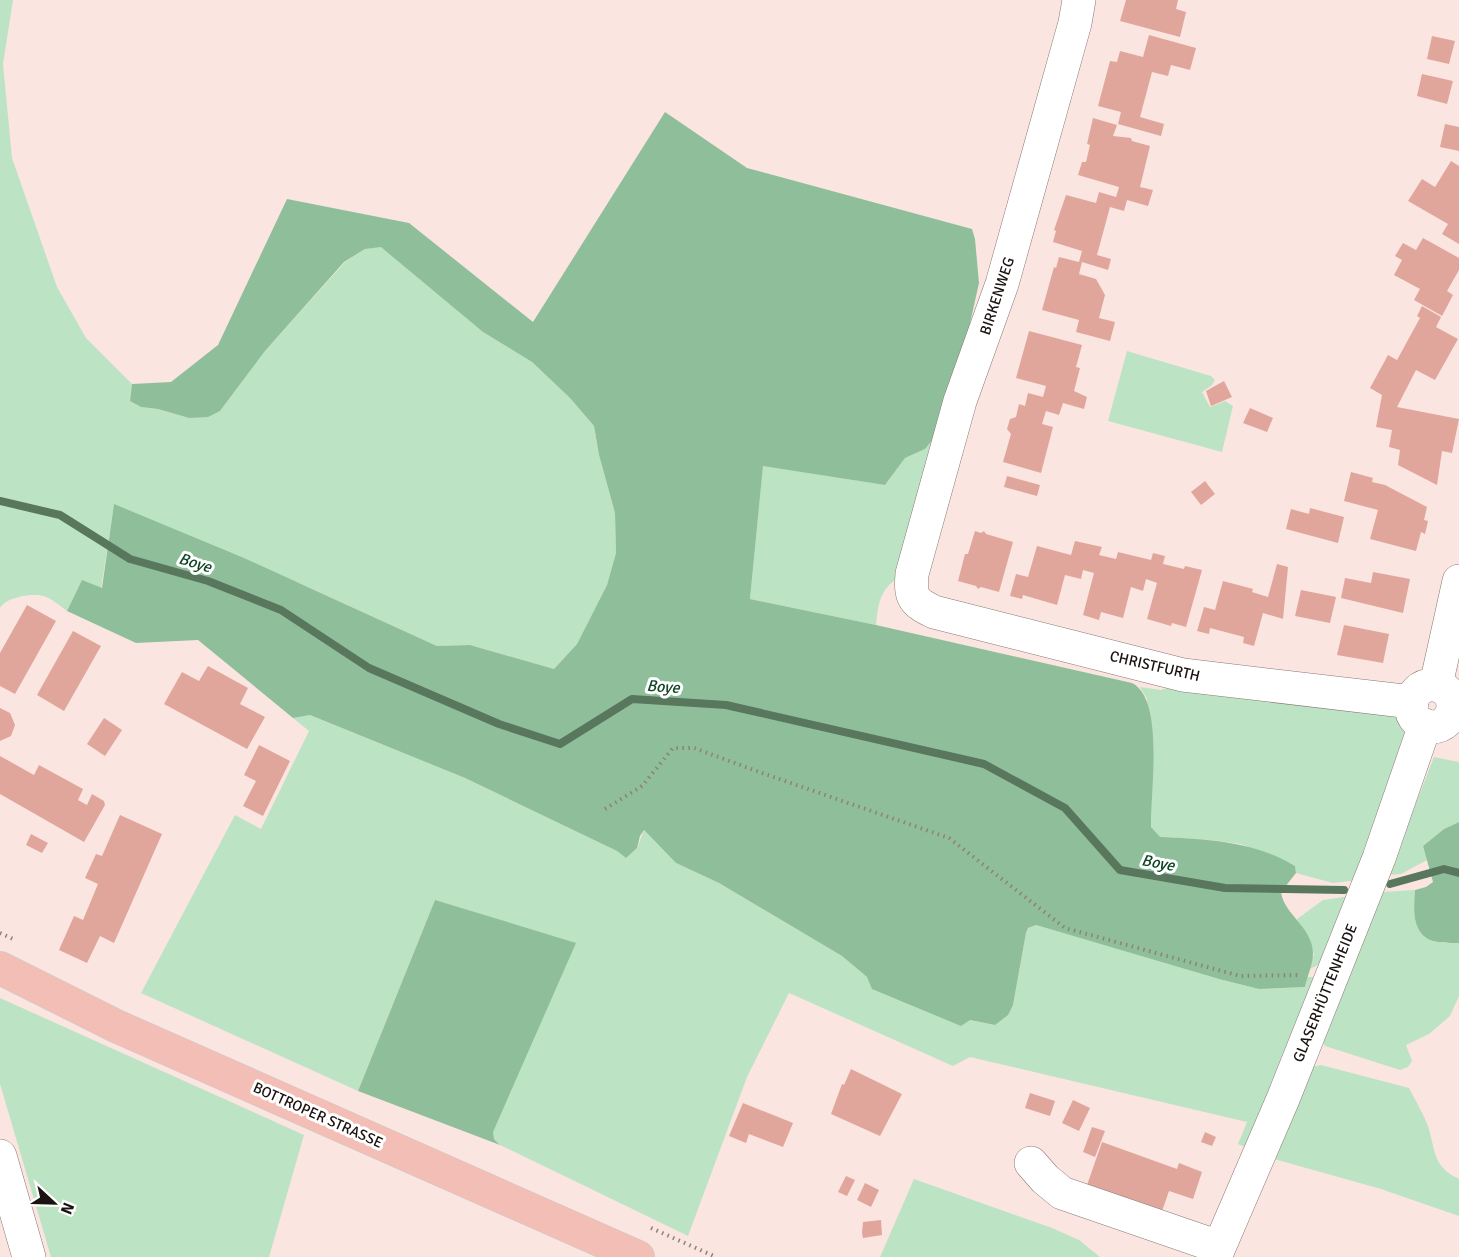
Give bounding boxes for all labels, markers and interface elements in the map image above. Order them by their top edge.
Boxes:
street label: BIRKENWEG [976,255,1018,337]
water label: Boye [176,549,215,578]
street label: CHRISTFURTH [1108,647,1202,685]
water label: Boye [646,676,681,698]
water label: Boye [1140,850,1177,876]
street label: GLASERHÜTTENHEIDE [1289,921,1361,1065]
street label: BOTTROPER STRASSE [250,1078,386,1152]
north arrow [24,1173,84,1233]
text: N [56,1199,78,1217]

